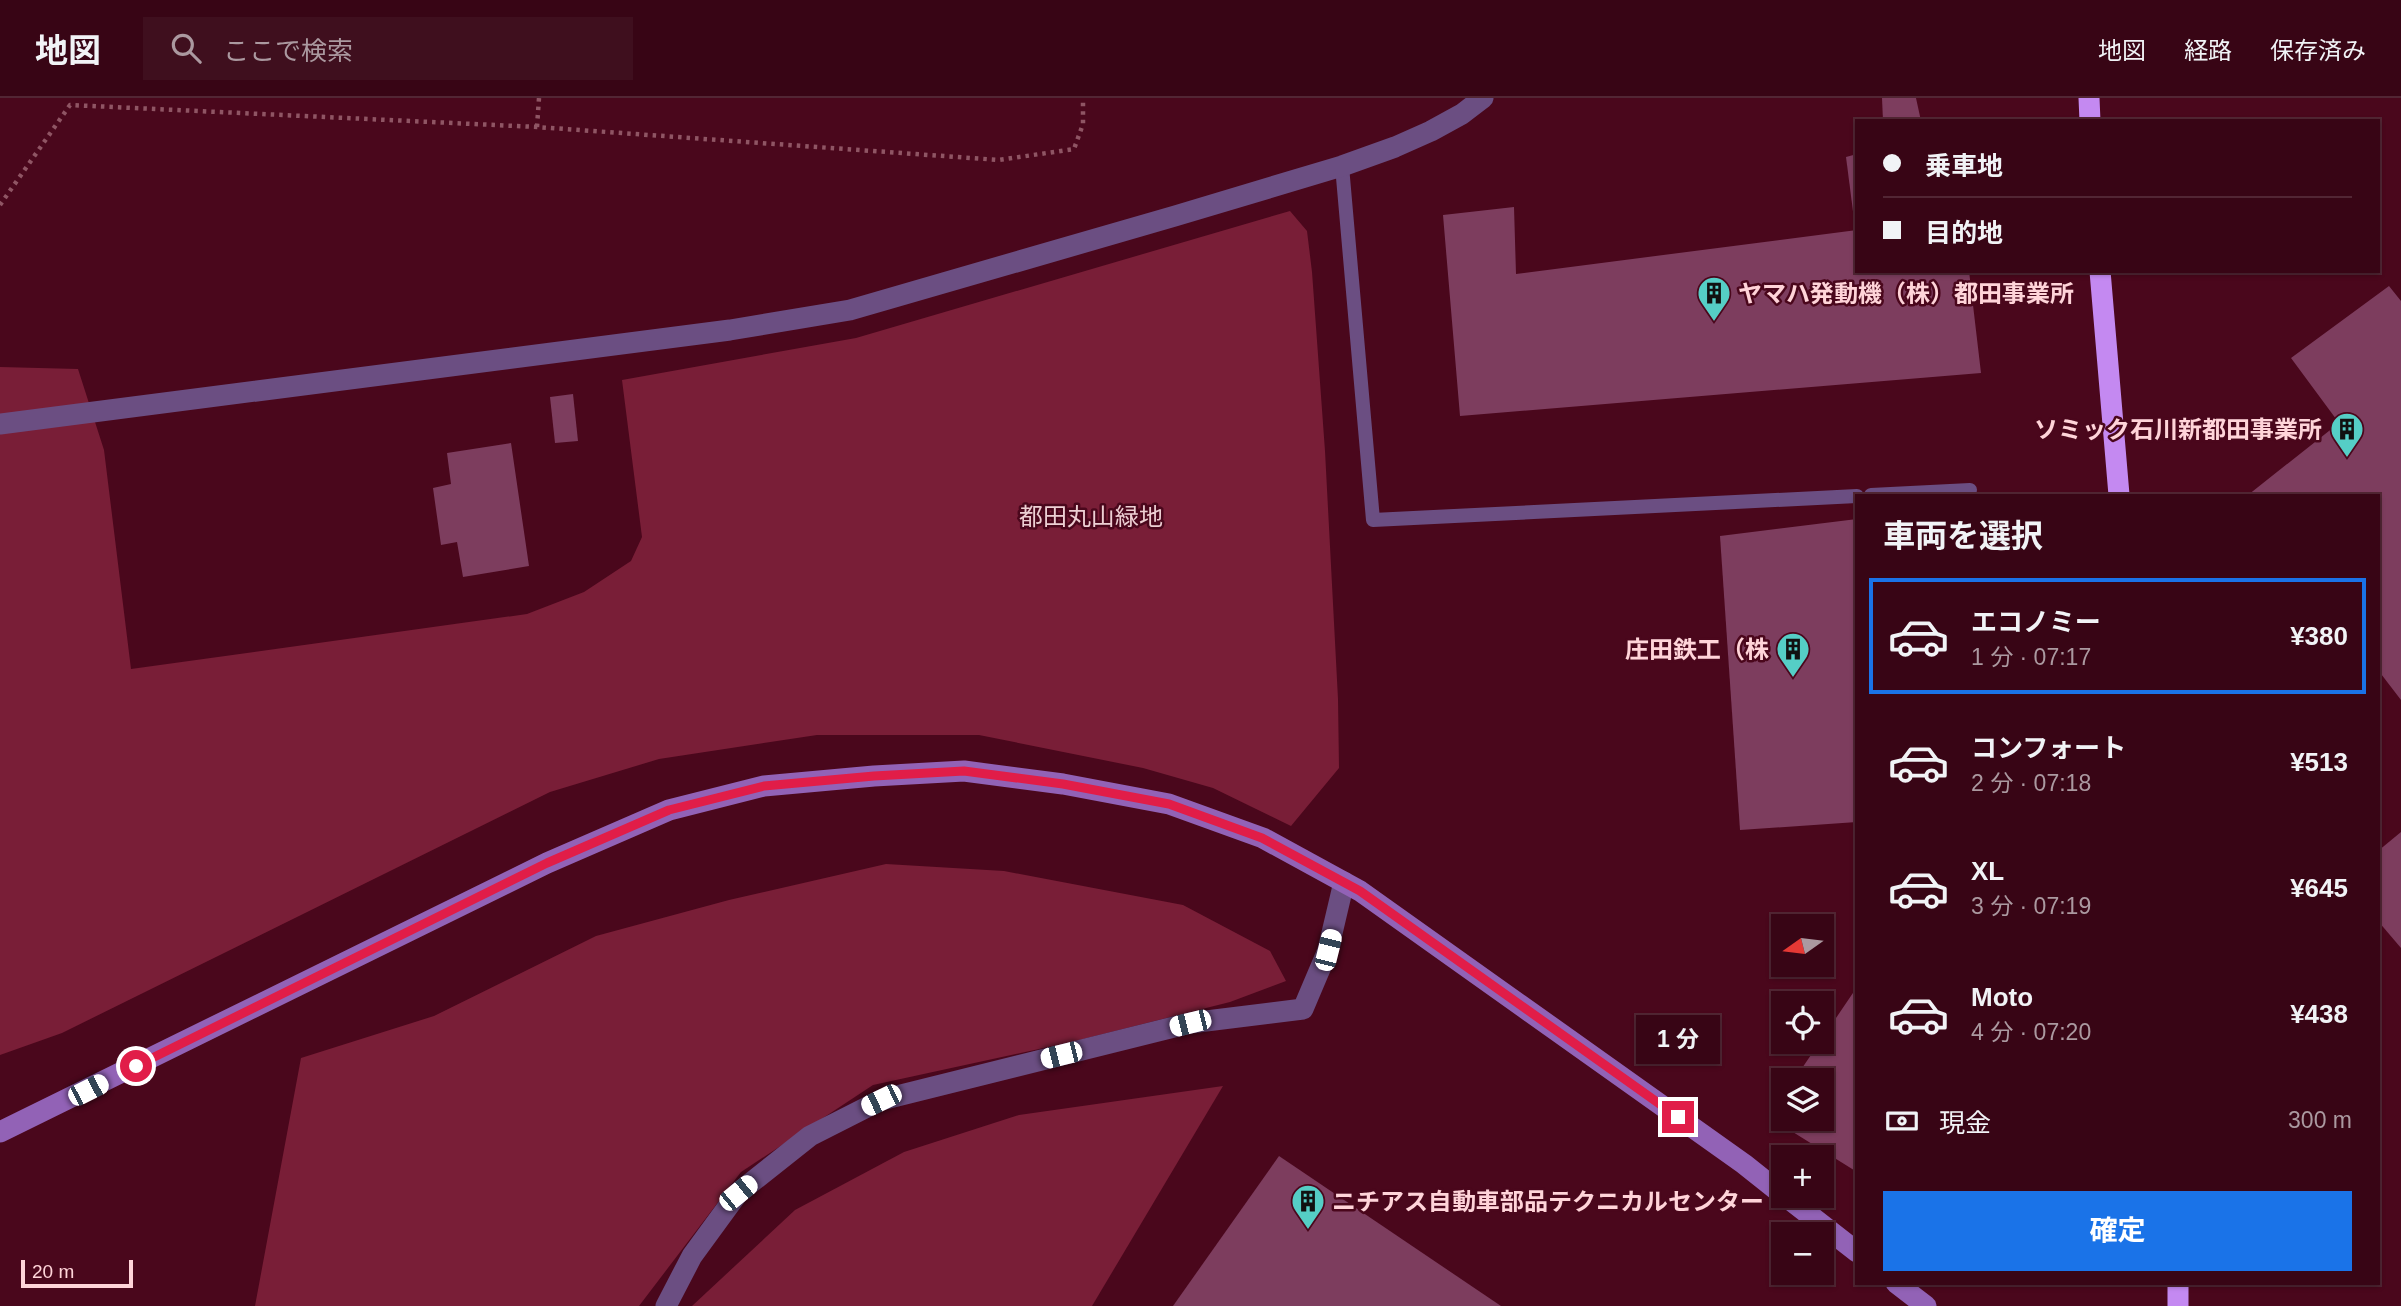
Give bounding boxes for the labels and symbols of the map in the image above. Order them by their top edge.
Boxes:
building icon: ヤマハ発動機（株）都田事業所 [1695,274,1733,323]
place label: ヤマハ発動機（株）都田事業所 [1738,280,2074,307]
building icon: ソミック石川新都田事業所 [2328,410,2366,459]
place label: ソミック石川新都田事業所 [2034,416,2322,443]
park label: 都田丸山緑地 [1019,503,1163,530]
building icon: 庄田鉄工（株 [1774,630,1812,679]
place label: 庄田鉄工（株 [1625,636,1769,663]
north arrow [1771,914,1834,976]
car [1313,927,1344,973]
car [1168,1008,1213,1038]
callout: 1 分 [1636,1016,1720,1065]
car [1039,1040,1084,1070]
route start [120,1050,152,1082]
car [65,1071,112,1109]
car [858,1081,905,1119]
route end [1662,1101,1694,1133]
car [716,1172,761,1214]
building icon: ニチアス自動車部品テクニカルセンター [1289,1182,1327,1231]
place label: ニチアス自動車部品テクニカルセンター [1332,1188,1764,1215]
scale bar [21,1257,133,1289]

